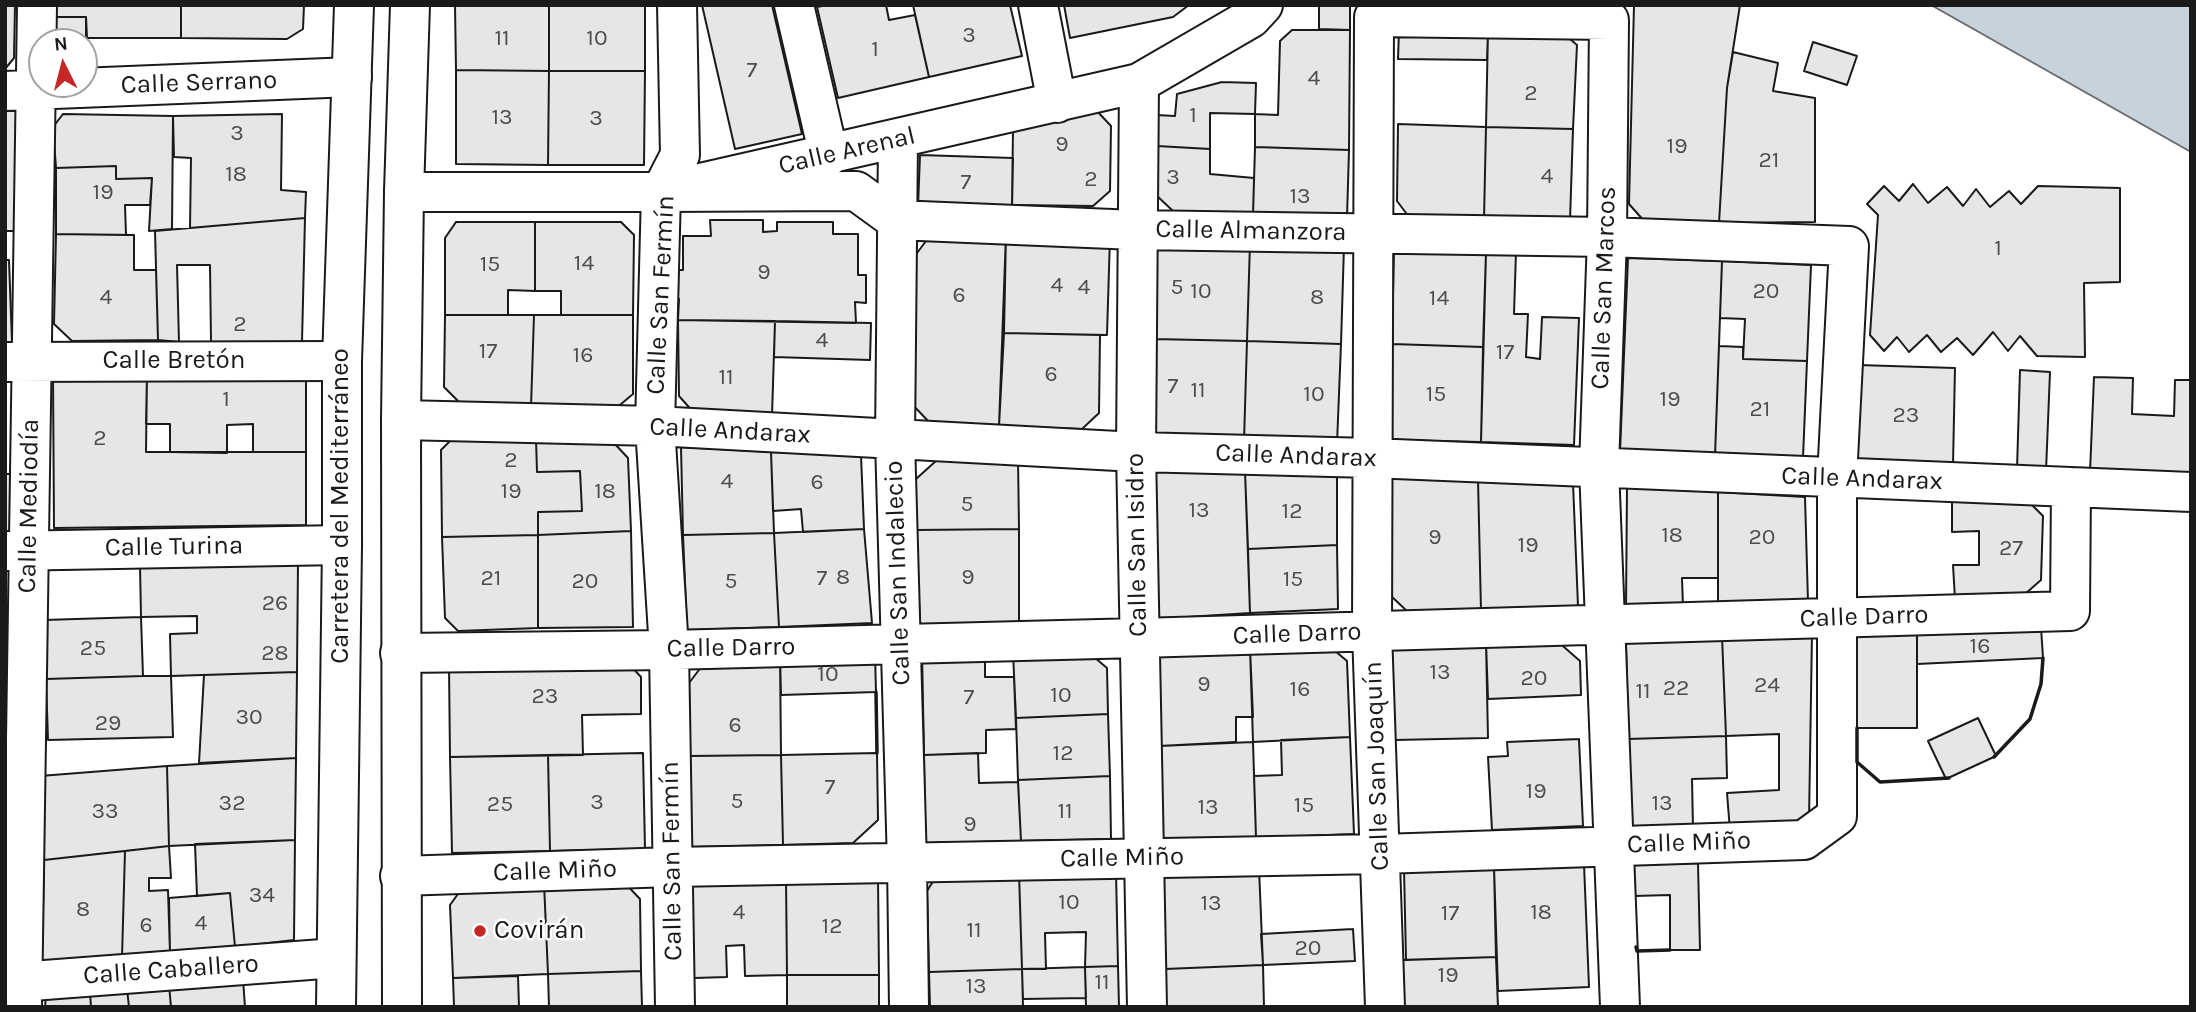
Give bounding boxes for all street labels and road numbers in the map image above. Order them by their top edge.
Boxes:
street label: Calle Serrano [120,65,278,101]
street label: Calle Arenal [776,120,918,182]
street label: Calle San Marcos [1585,186,1623,390]
street label: Calle San Fermín [640,194,682,396]
street label: Calle Almanzora [1155,214,1347,248]
street label: Calle Bretón [103,345,245,377]
street label: Carretera del Mediterráneo [325,348,357,664]
street label: Calle Andarax [648,411,812,451]
street label: Calle Mediodía [12,418,46,594]
street label: Calle Andarax [1215,438,1377,474]
street label: Calle San Isidro [1120,453,1154,637]
street label: Calle San Indalecio [878,460,918,686]
street label: Calle Andarax [1781,461,1943,497]
street label: Calle Turina [105,530,243,564]
street label: Calle Darro [1799,599,1929,635]
street label: Calle Darro [1232,616,1362,652]
street label: Calle Darro [666,631,796,665]
street label: Calle San Joaquín [1358,661,1396,871]
street label: Calle San Fermín [655,761,689,961]
street label: Calle Miño [1626,825,1752,861]
street label: Calle Miño [1060,841,1184,875]
street label: Calle Miño [492,853,618,889]
street label: Calle Caballero [82,948,260,992]

